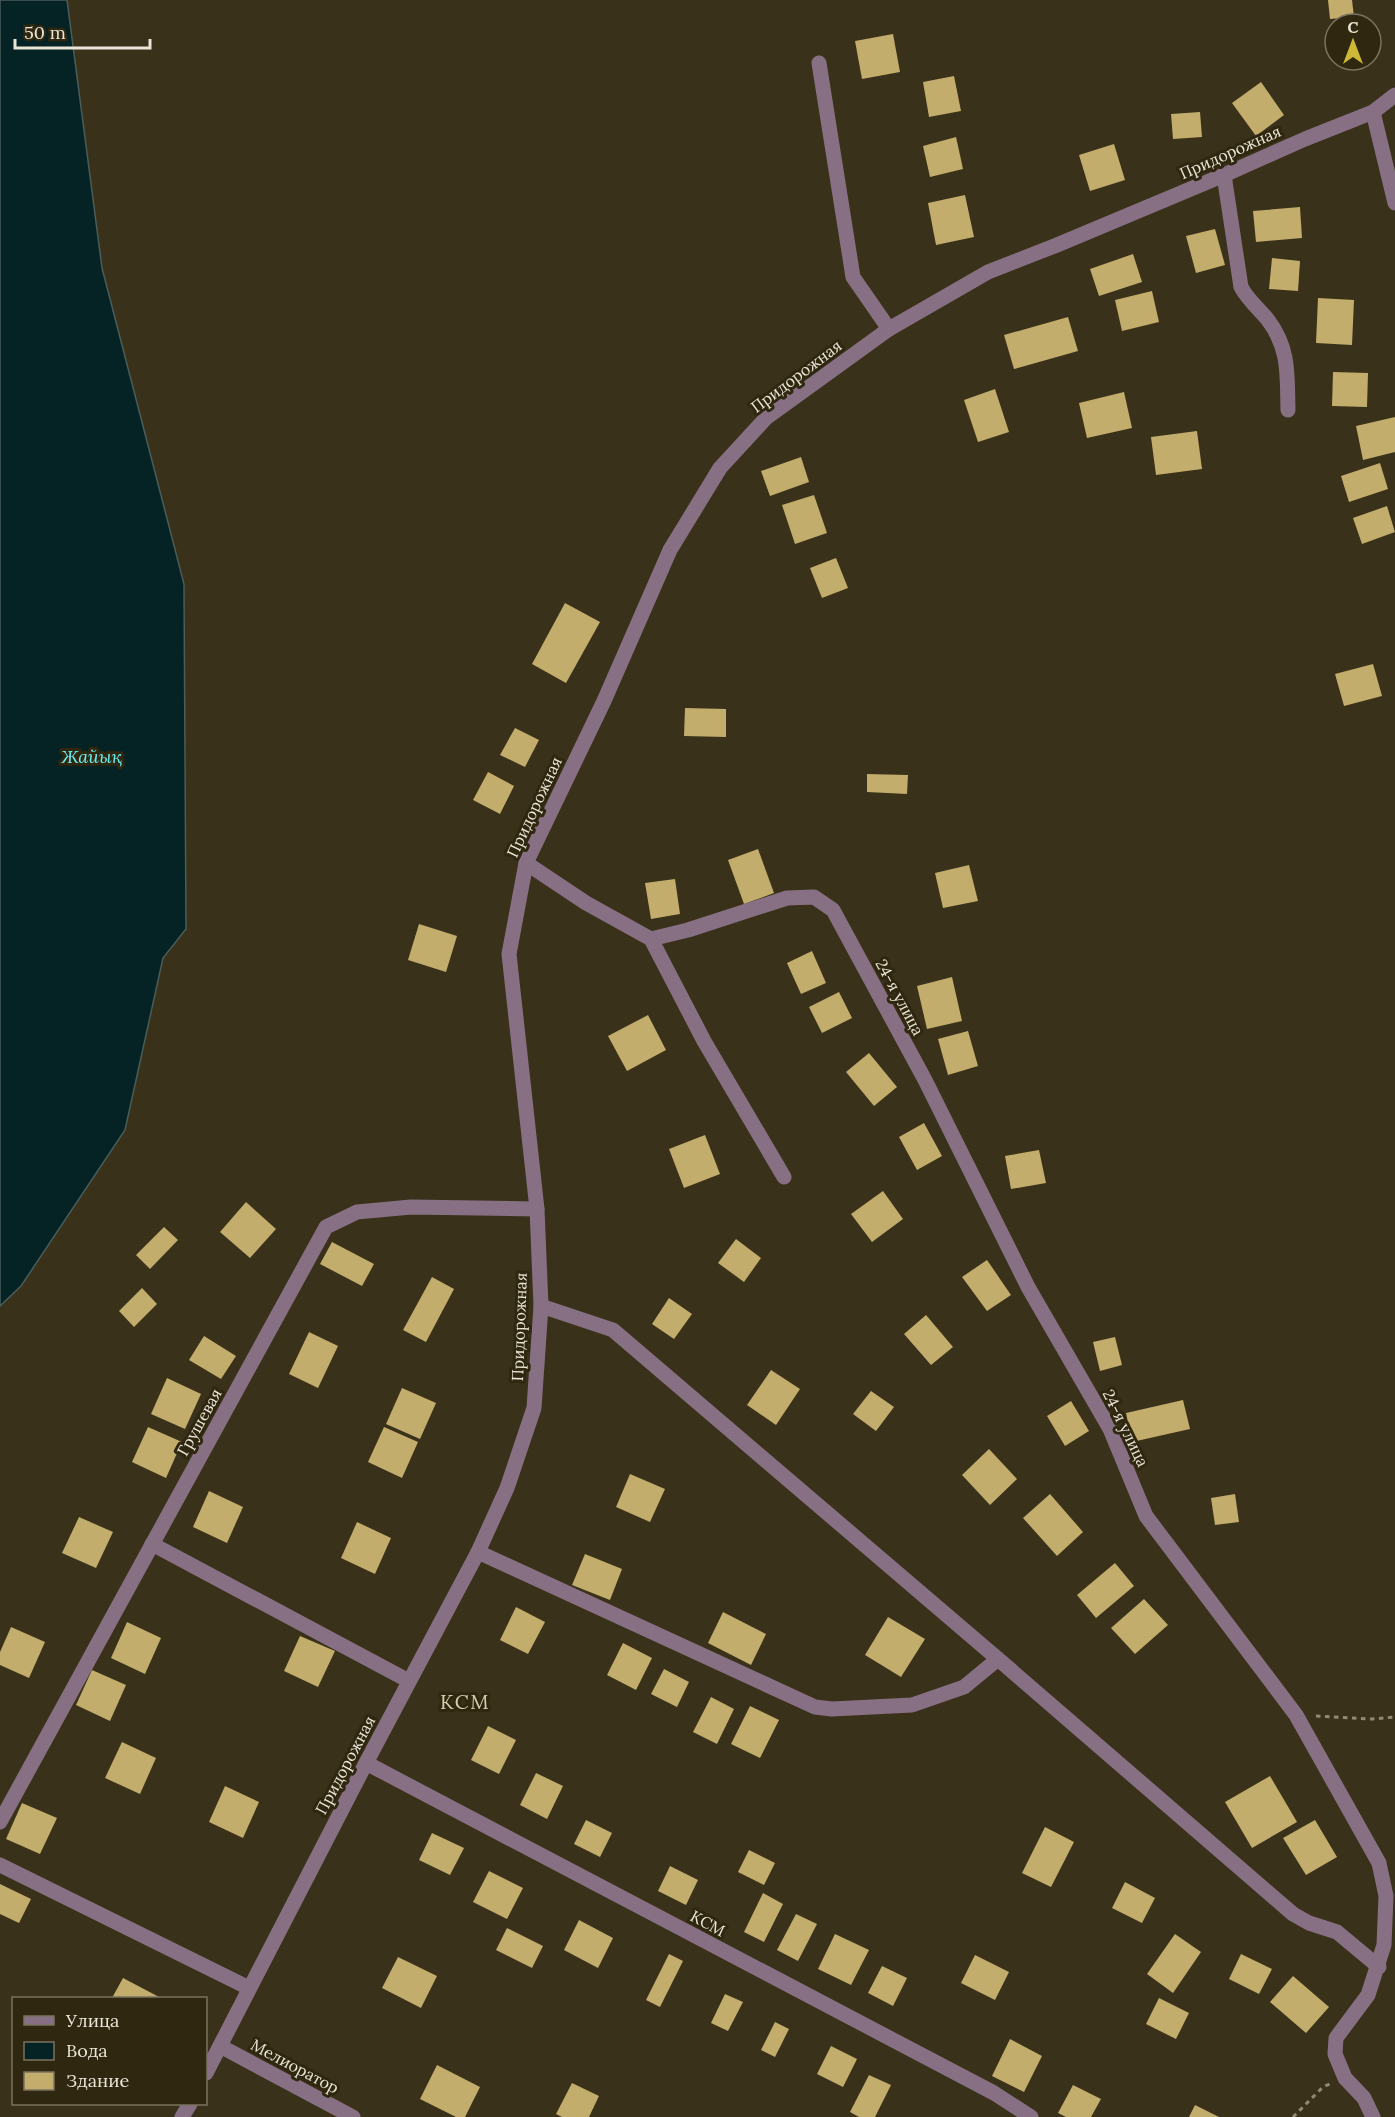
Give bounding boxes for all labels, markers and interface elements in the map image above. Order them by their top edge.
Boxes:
scale bar [15,12,150,50]
north arrow [1323,12,1383,72]
text: С [1347,17,1359,37]
text: 50 m [24,21,66,44]
street label: Придорожная [1176,121,1284,183]
street label: Придорожная [747,335,845,417]
water label: Жайық [60,745,123,768]
street label: Придорожная [502,753,566,861]
street label: 24-я улица [872,955,928,1039]
street label: Придорожная [507,1272,531,1382]
street label: Грушевая [172,1385,226,1459]
street label: 24-я улица [1099,1386,1153,1470]
district label: КСМ [440,1689,490,1714]
street label: Придорожная [311,1712,379,1818]
street label: КСМ [687,1906,729,1941]
legend [12,1997,207,2105]
text: Улица [65,2009,119,2032]
street label: Мелиоратор [248,2034,342,2098]
text: Вода [66,2039,108,2062]
text: Здание [66,2069,129,2092]

